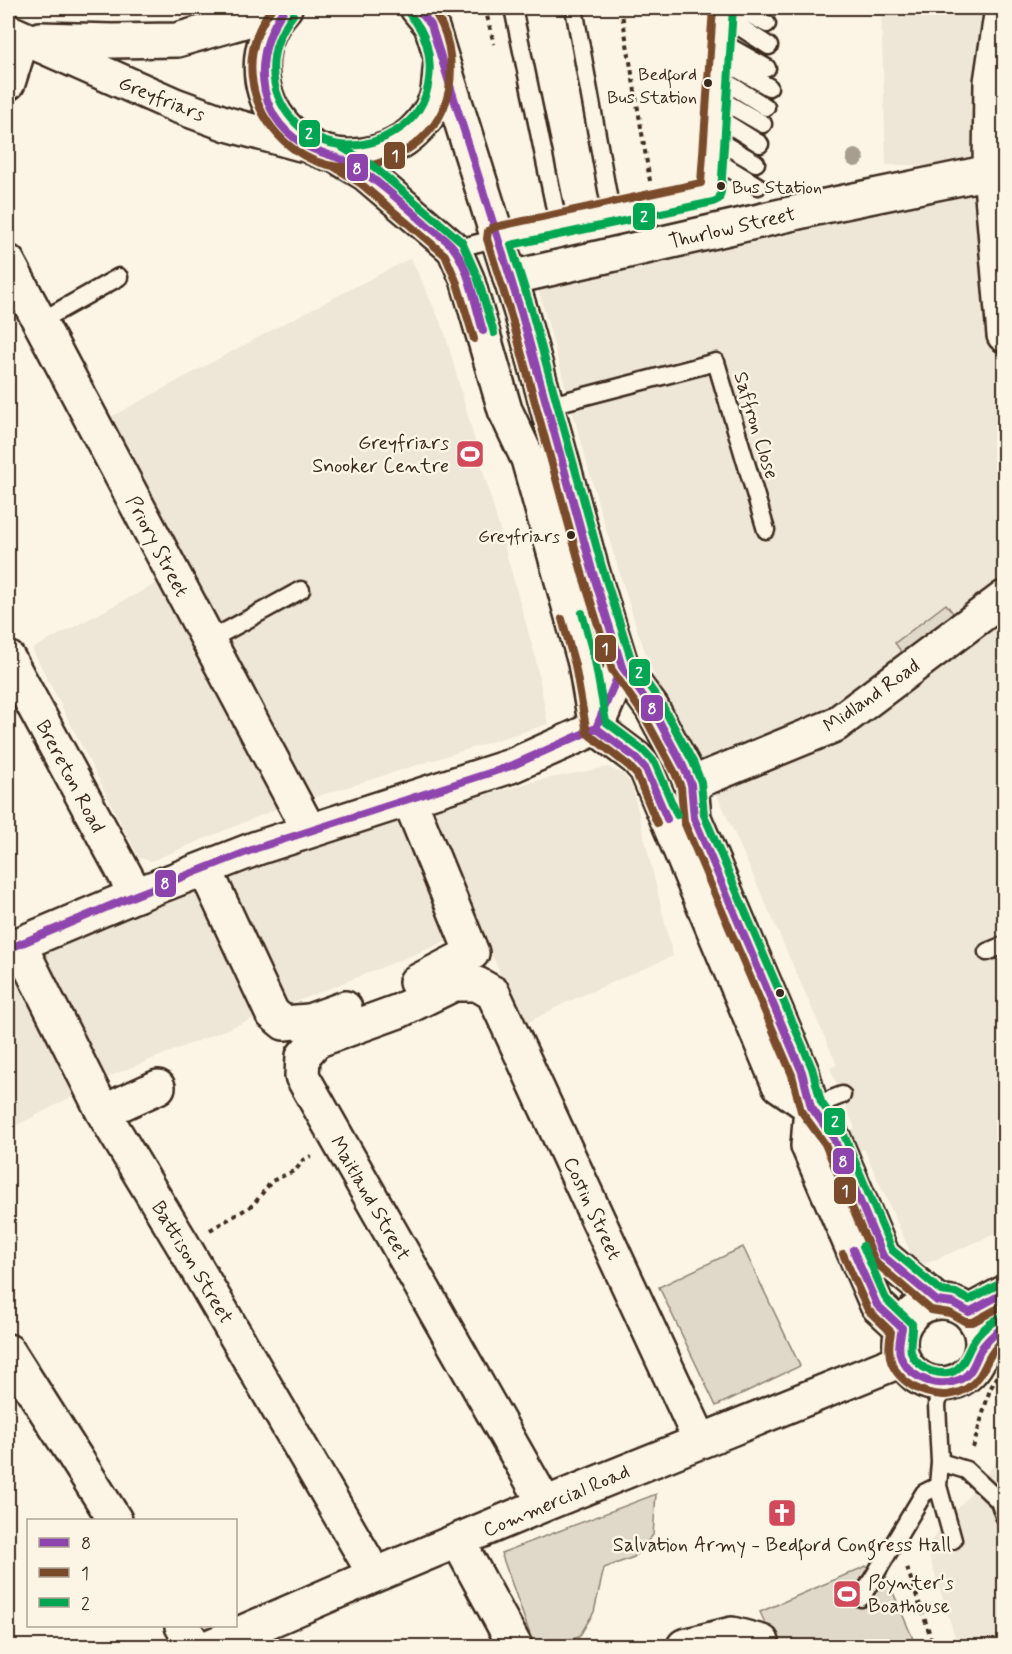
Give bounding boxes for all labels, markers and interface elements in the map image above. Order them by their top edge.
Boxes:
place label: Bedford Bus Station [607,63,697,110]
street label: Greyfriars [114,70,209,129]
marker: Bedford Bus Station [702,77,714,89]
line badge: 2 [298,119,321,148]
text: 2 [305,124,313,145]
line badge: 1 [383,141,406,170]
text: 1 [391,146,399,167]
line badge: 8 [346,153,369,182]
text: 8 [352,159,362,180]
place label: Bus Station [732,176,822,200]
marker: Bus Station [715,180,727,192]
street label: Thurlow Street [666,201,798,256]
line badge: 2 [632,202,656,231]
text: 2 [640,207,648,228]
street label: Saffron Close [726,368,785,482]
place label: Greyfriars Snooker Centre [312,430,449,480]
sports icon: Greyfriars Snooker Centre [454,438,486,470]
street label: Priory Street [119,491,195,602]
place label: Greyfriars [478,525,560,549]
marker: Greyfriars [565,529,577,541]
line badge: 1 [594,634,617,663]
text: 1 [601,639,609,660]
street label: Midland Road [818,653,926,740]
line badge: 2 [628,658,651,687]
text: 2 [635,663,643,684]
line badge: 8 [640,694,664,722]
text: 8 [647,699,657,720]
street label: Brereton Road [29,716,111,838]
line badge: 8 [154,869,177,898]
text: 8 [160,874,170,895]
unlabelled marker [774,987,786,999]
line badge: 2 [823,1107,846,1136]
text: 2 [831,1112,839,1133]
street label: Maitland Street [323,1132,416,1266]
line badge: 8 [832,1147,855,1175]
text: 8 [838,1152,848,1173]
street label: Costin Street [556,1153,627,1265]
line badge: 1 [833,1176,857,1205]
text: 1 [841,1181,849,1202]
street label: Battison Street [144,1196,239,1329]
street label: Commercial Road [479,1458,634,1544]
church icon: Salvation Army - Bedford Congress Hall [766,1497,798,1529]
legend [27,1519,237,1627]
text: 8 [81,1532,91,1556]
place label: Salvation Army - Bedford Congress Hall [613,1532,951,1561]
text: 1 [81,1562,89,1586]
place label: Poynter's Boathouse [868,1570,954,1620]
sports icon: Poynter's Boathouse [831,1578,863,1610]
text: 2 [81,1592,90,1616]

